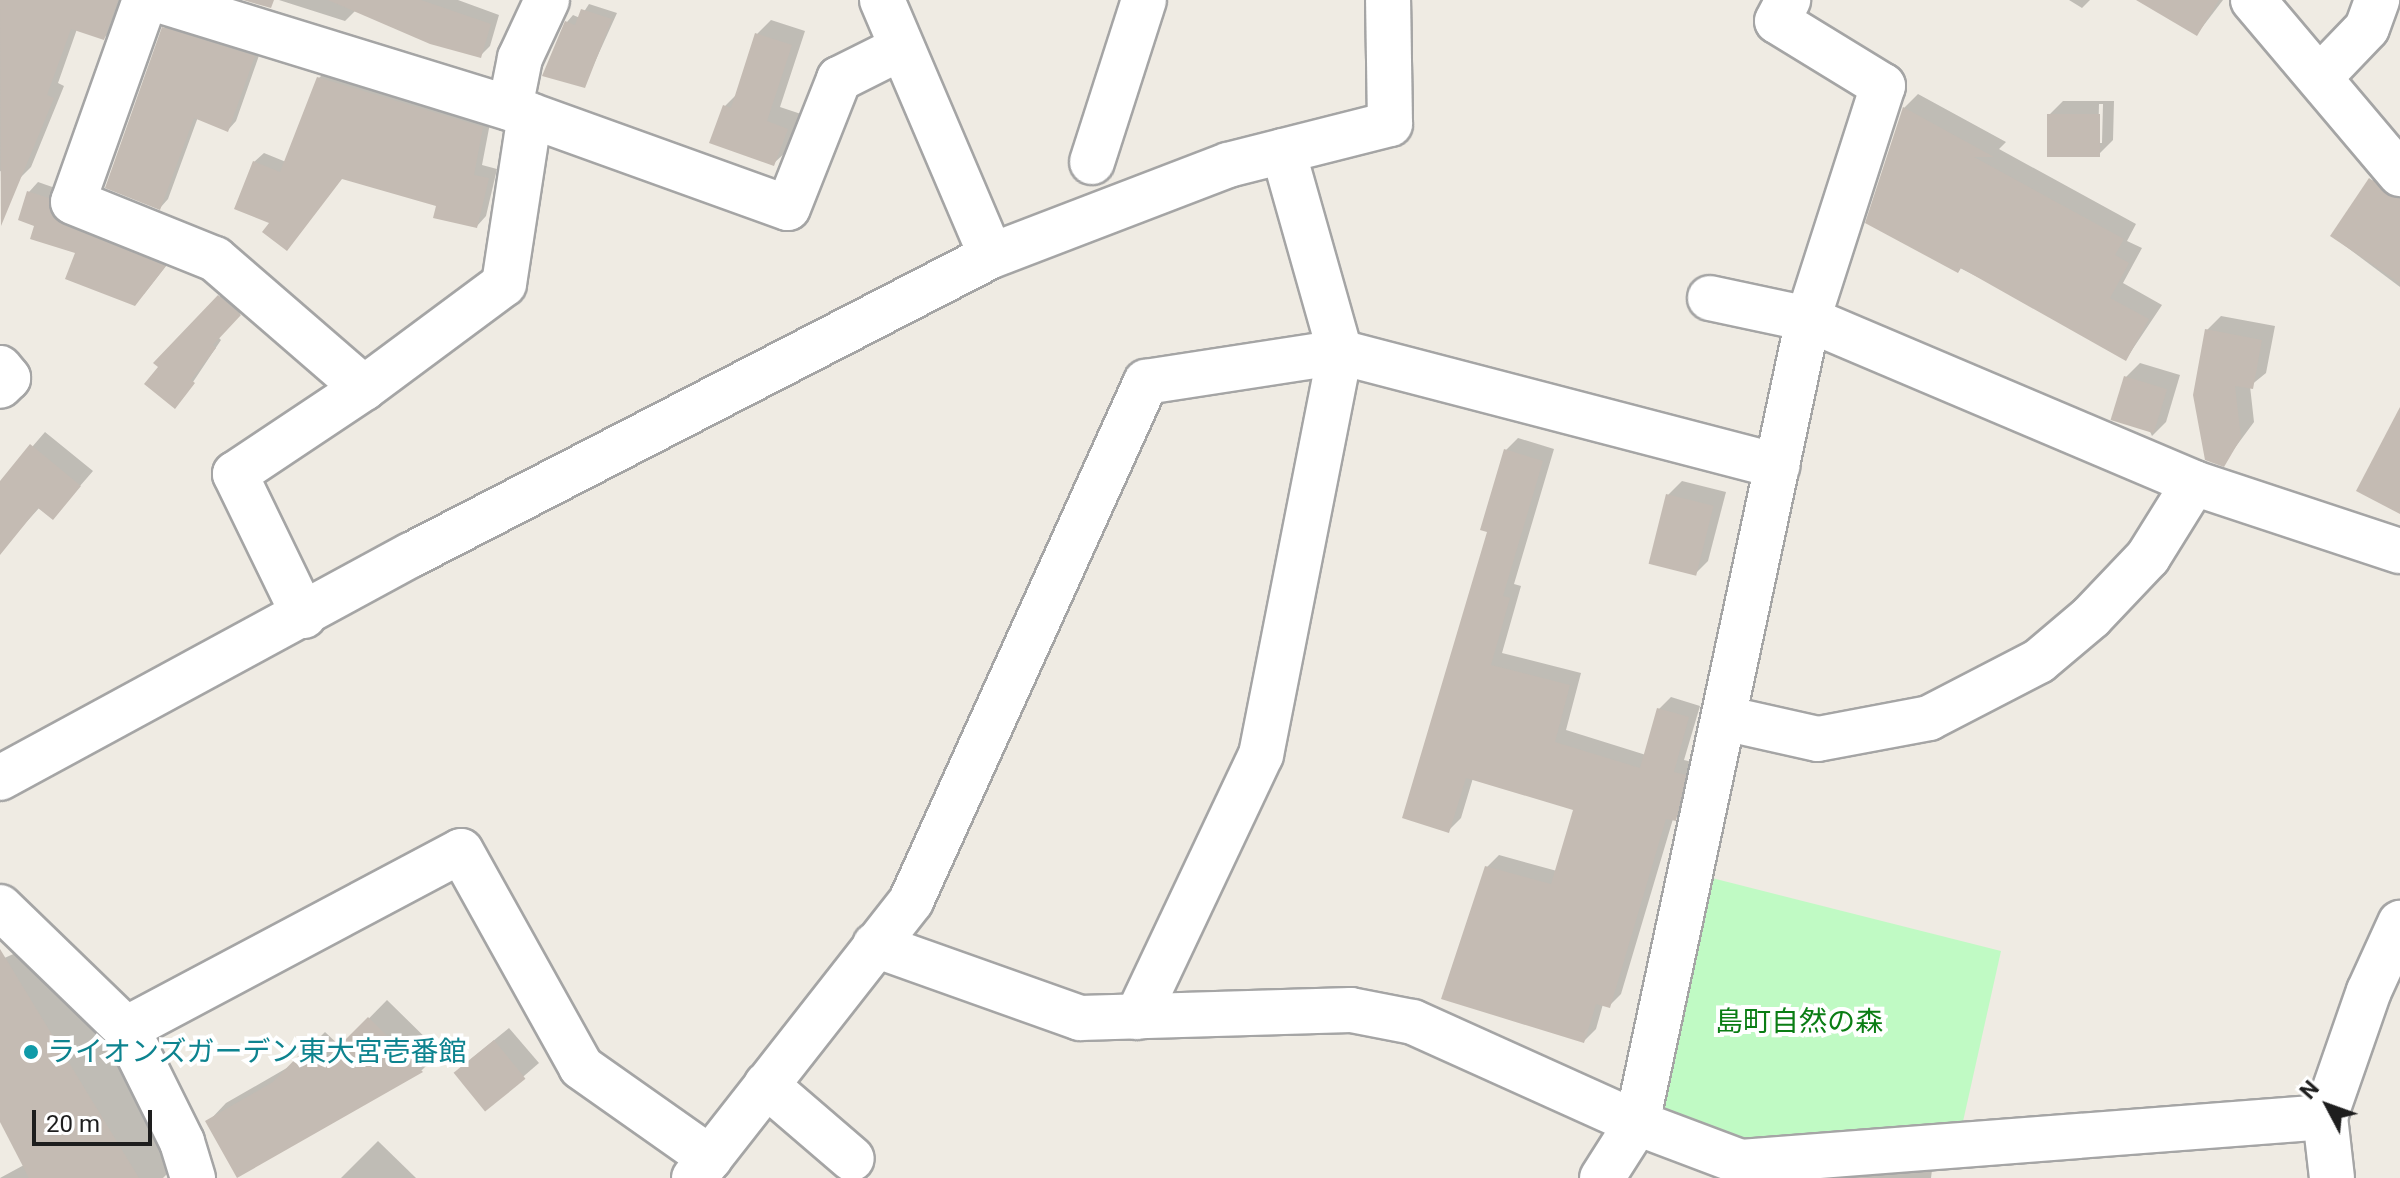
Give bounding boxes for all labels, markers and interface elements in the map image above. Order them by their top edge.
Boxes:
park label: 島町自然の森 [1715,1005,1883,1039]
place label: ライオンズガーデン東大宮壱番館 [47,1035,467,1069]
marker: ライオンズガーデン東大宮壱番館 [22,1043,40,1061]
north arrow [2288,1066,2368,1146]
text: N [2295,1076,2324,1104]
scale bar [36,1094,156,1144]
text: 20 m [46,1110,100,1138]

